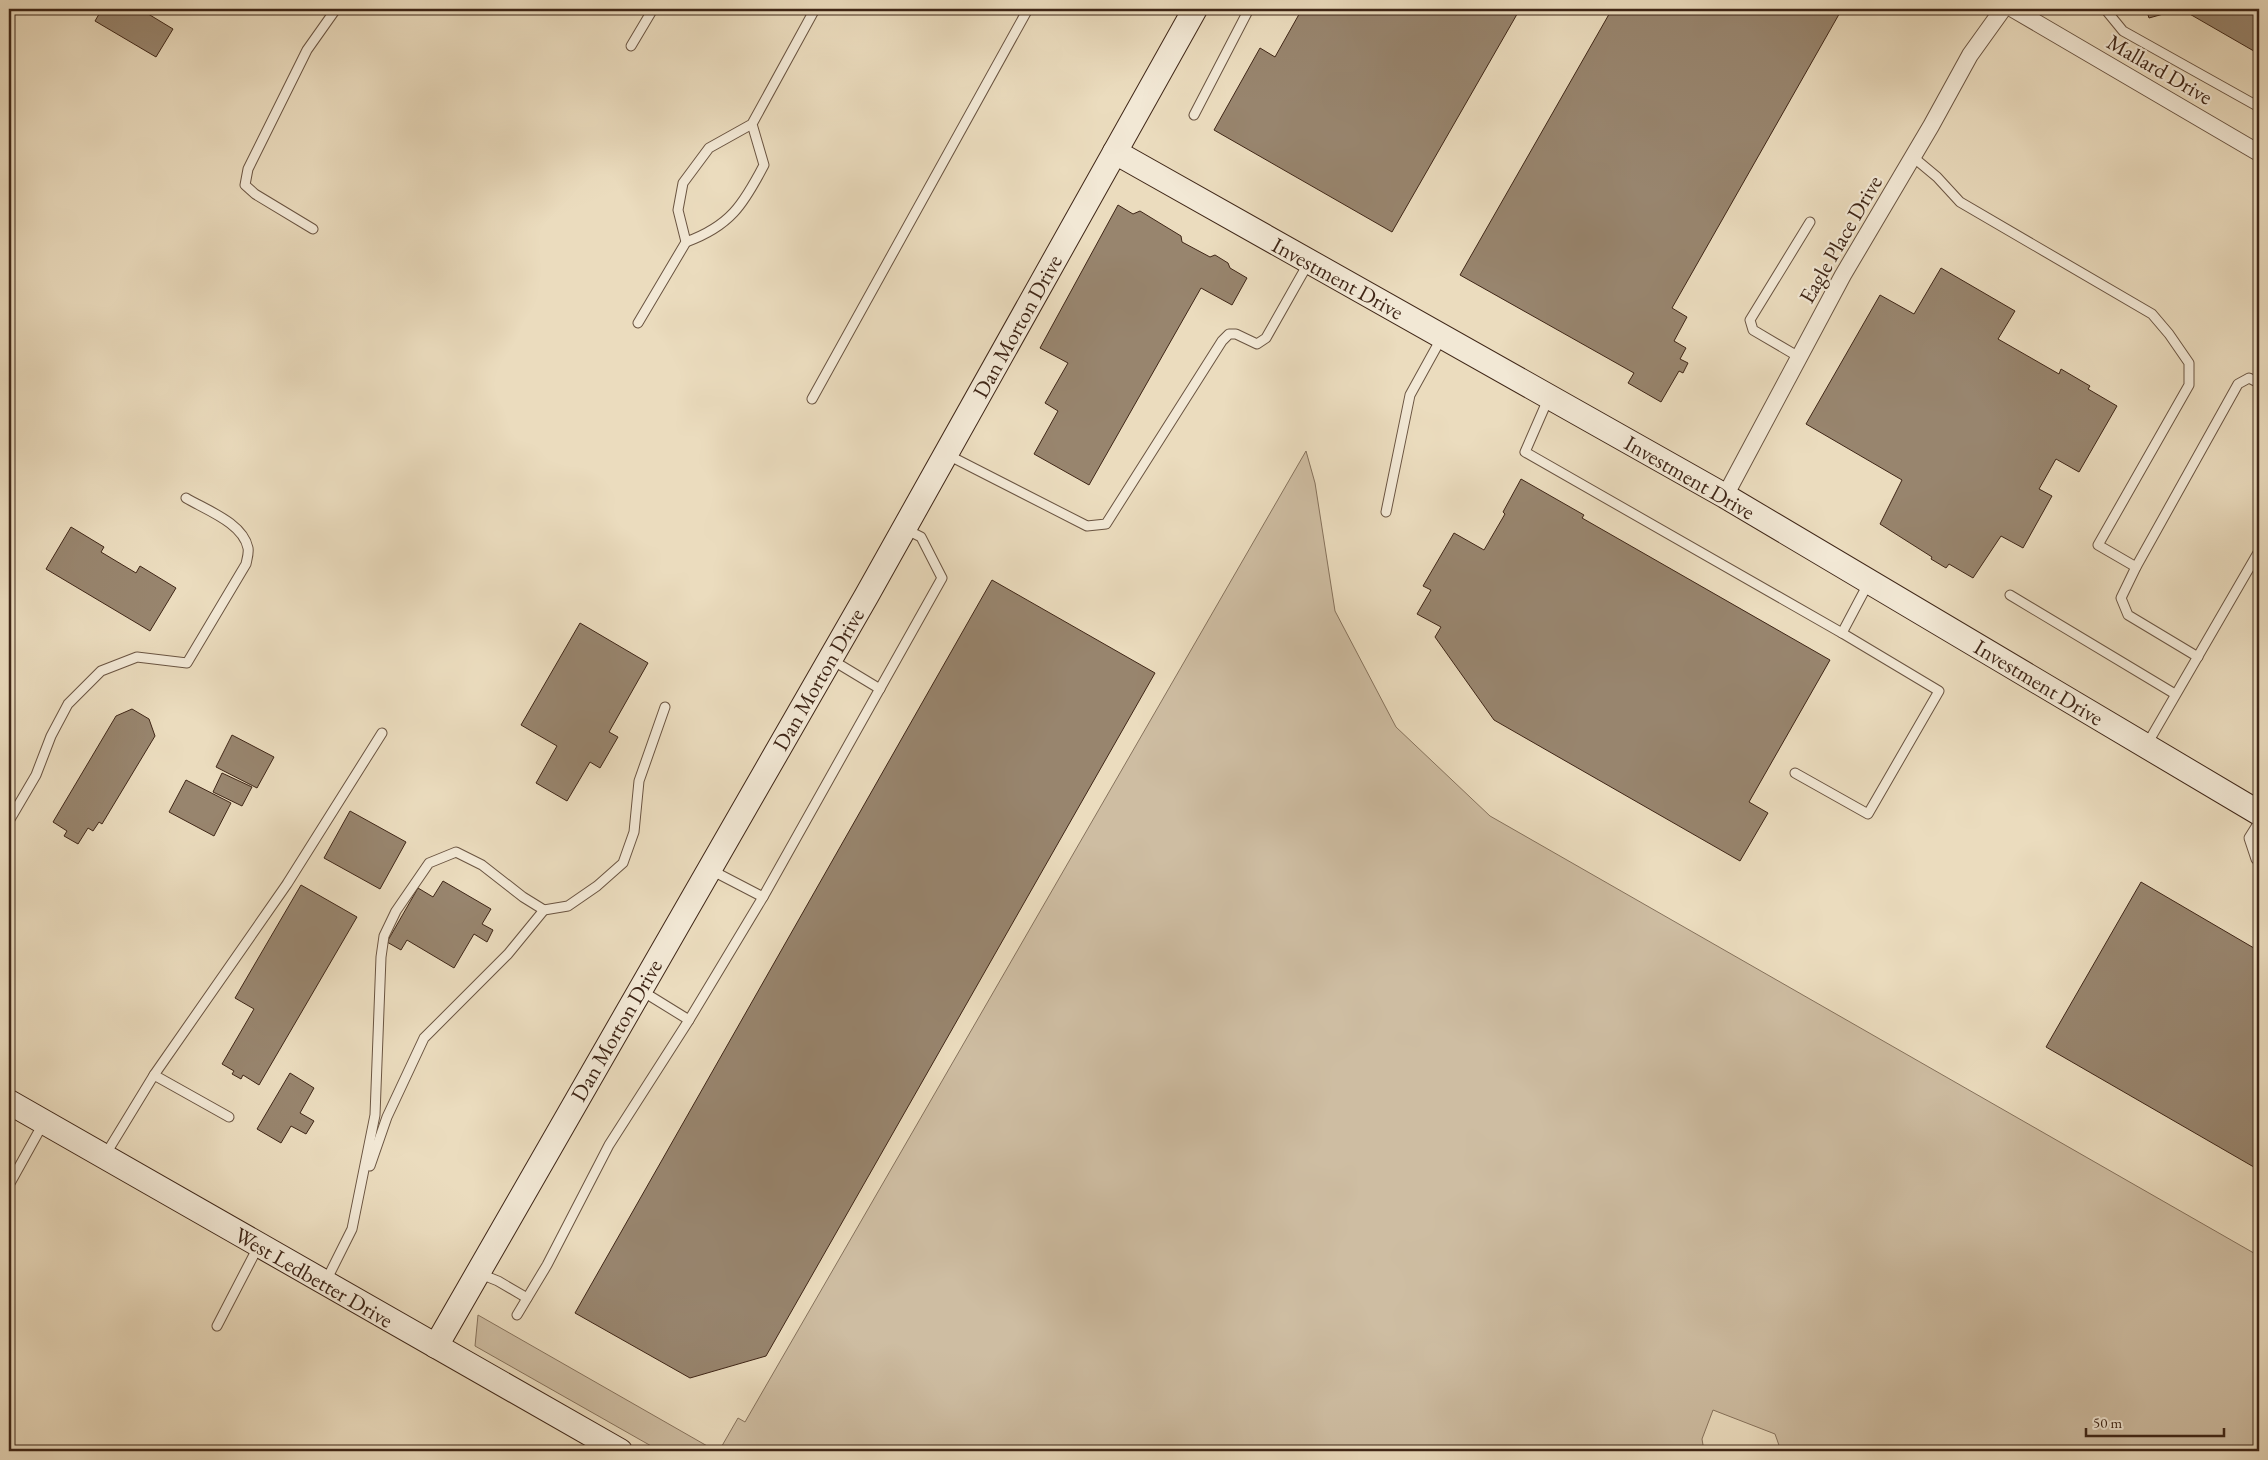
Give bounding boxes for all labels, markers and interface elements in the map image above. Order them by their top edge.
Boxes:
street label: Mallard Drive [2102,28,2218,112]
street label: Eagle Place Drive [1792,170,1889,308]
street label: Investment Drive [1267,230,1409,327]
street label: Dan Morton Drive [966,249,1069,403]
street label: Investment Drive [1619,428,1761,527]
street label: Dan Morton Drive [766,602,871,756]
street label: Investment Drive [1969,632,2109,733]
street label: Dan Morton Drive [564,953,669,1107]
street label: West Ledbetter Drive [229,1220,399,1335]
scale bar [2086,1405,2223,1437]
text: 50 m [2093,1413,2122,1432]

